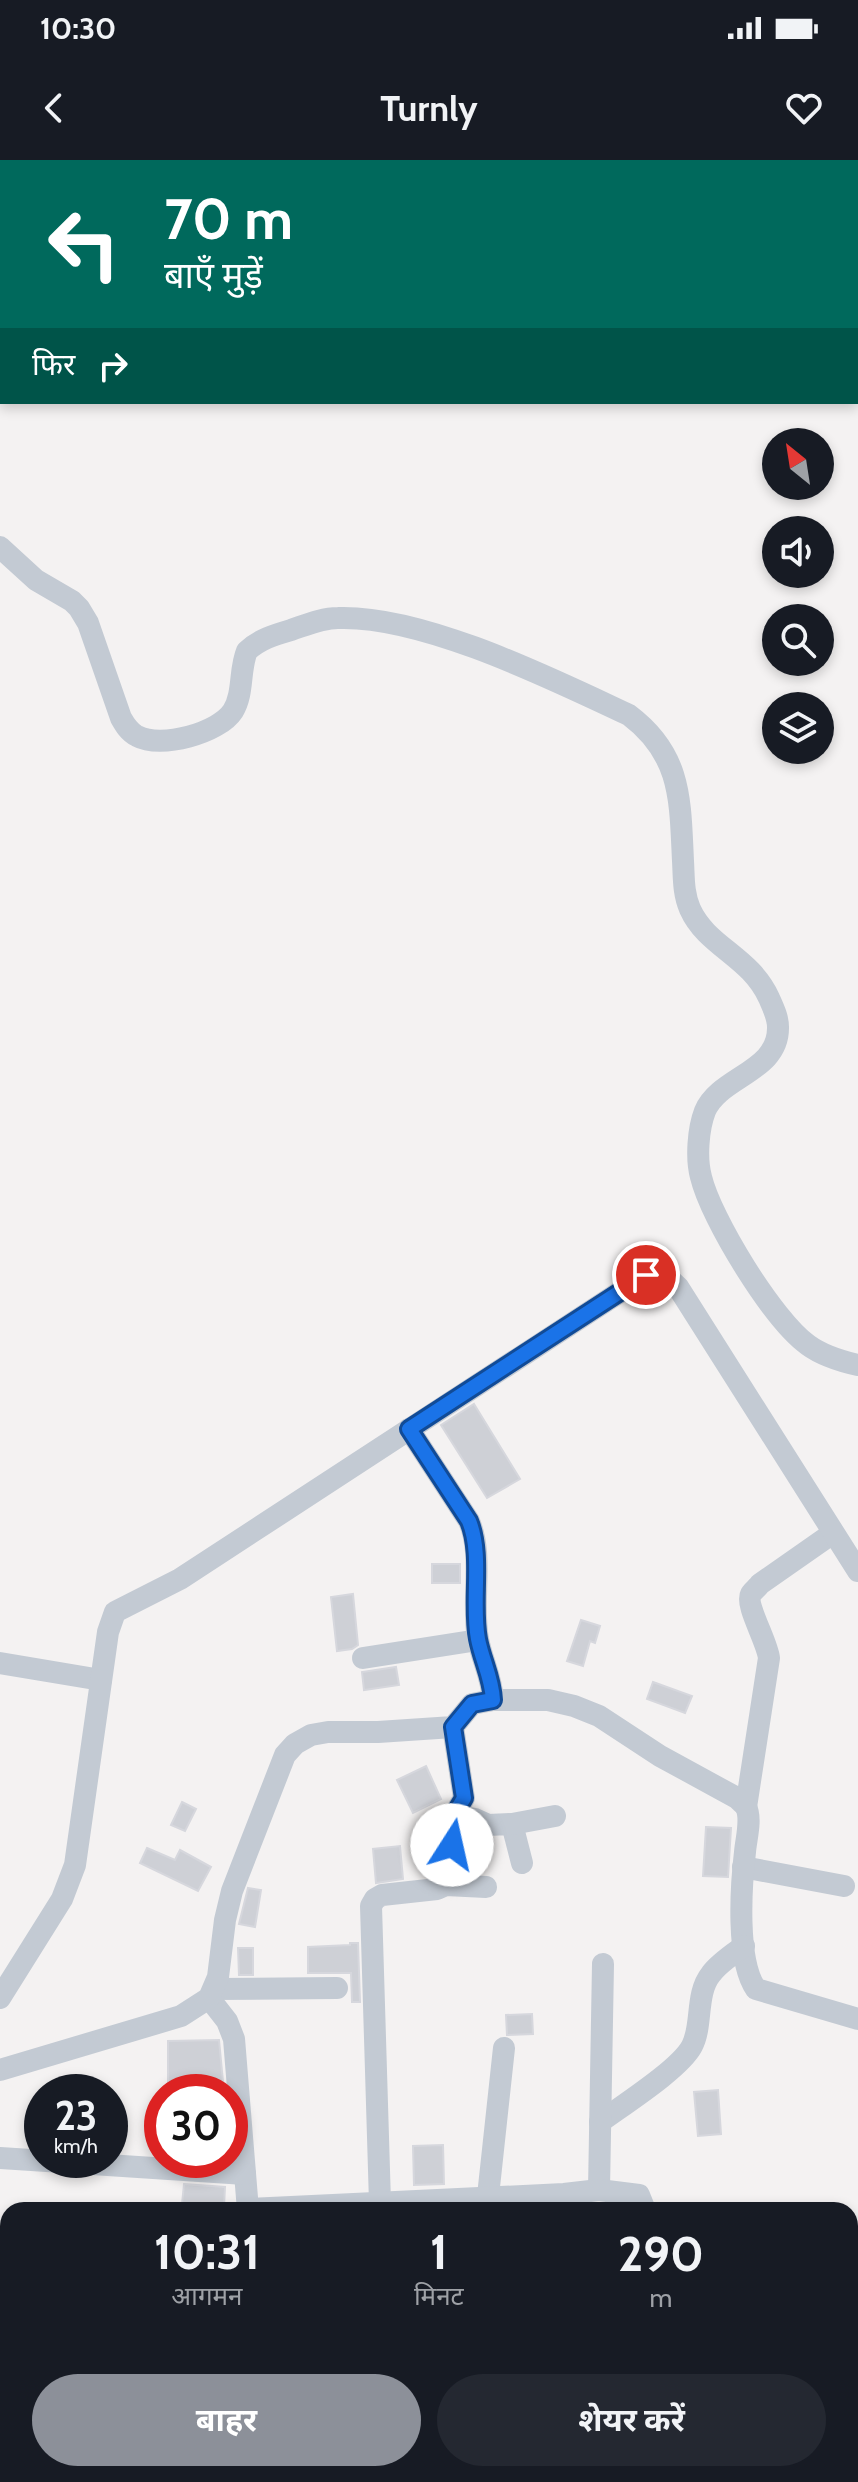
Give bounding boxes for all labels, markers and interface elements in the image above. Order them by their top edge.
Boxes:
text: 10:30 [40,10,116,47]
icon: back [32,86,76,130]
text: Turnly [380,86,478,130]
icon: heart [782,86,826,130]
text: 70 m [164,185,293,253]
icon: left [32,192,136,296]
text: बाएँ मुड़ें [164,253,263,297]
icon: right [91,344,135,388]
text: फिर [32,346,75,383]
north arrow [762,428,834,500]
map controls [762,428,834,764]
button: sound [762,516,834,588]
button: search [762,604,834,676]
button: layers [762,692,834,764]
pin [612,1241,680,1309]
icon: arrive [624,1253,668,1297]
position arrow [410,1803,494,1887]
speed limit sign: 30 [144,2074,248,2178]
text: 23 [55,2091,97,2140]
text: km/h [54,2134,98,2158]
text: 10:31 [154,2223,260,2281]
text: 1 [430,2223,448,2281]
text: 290 [618,2225,704,2283]
text: आगमन [171,2280,243,2312]
text: मिनट [414,2280,464,2312]
text: m [649,2282,672,2314]
button: बाहर [32,2374,421,2466]
button: शेयर करें [437,2374,826,2466]

